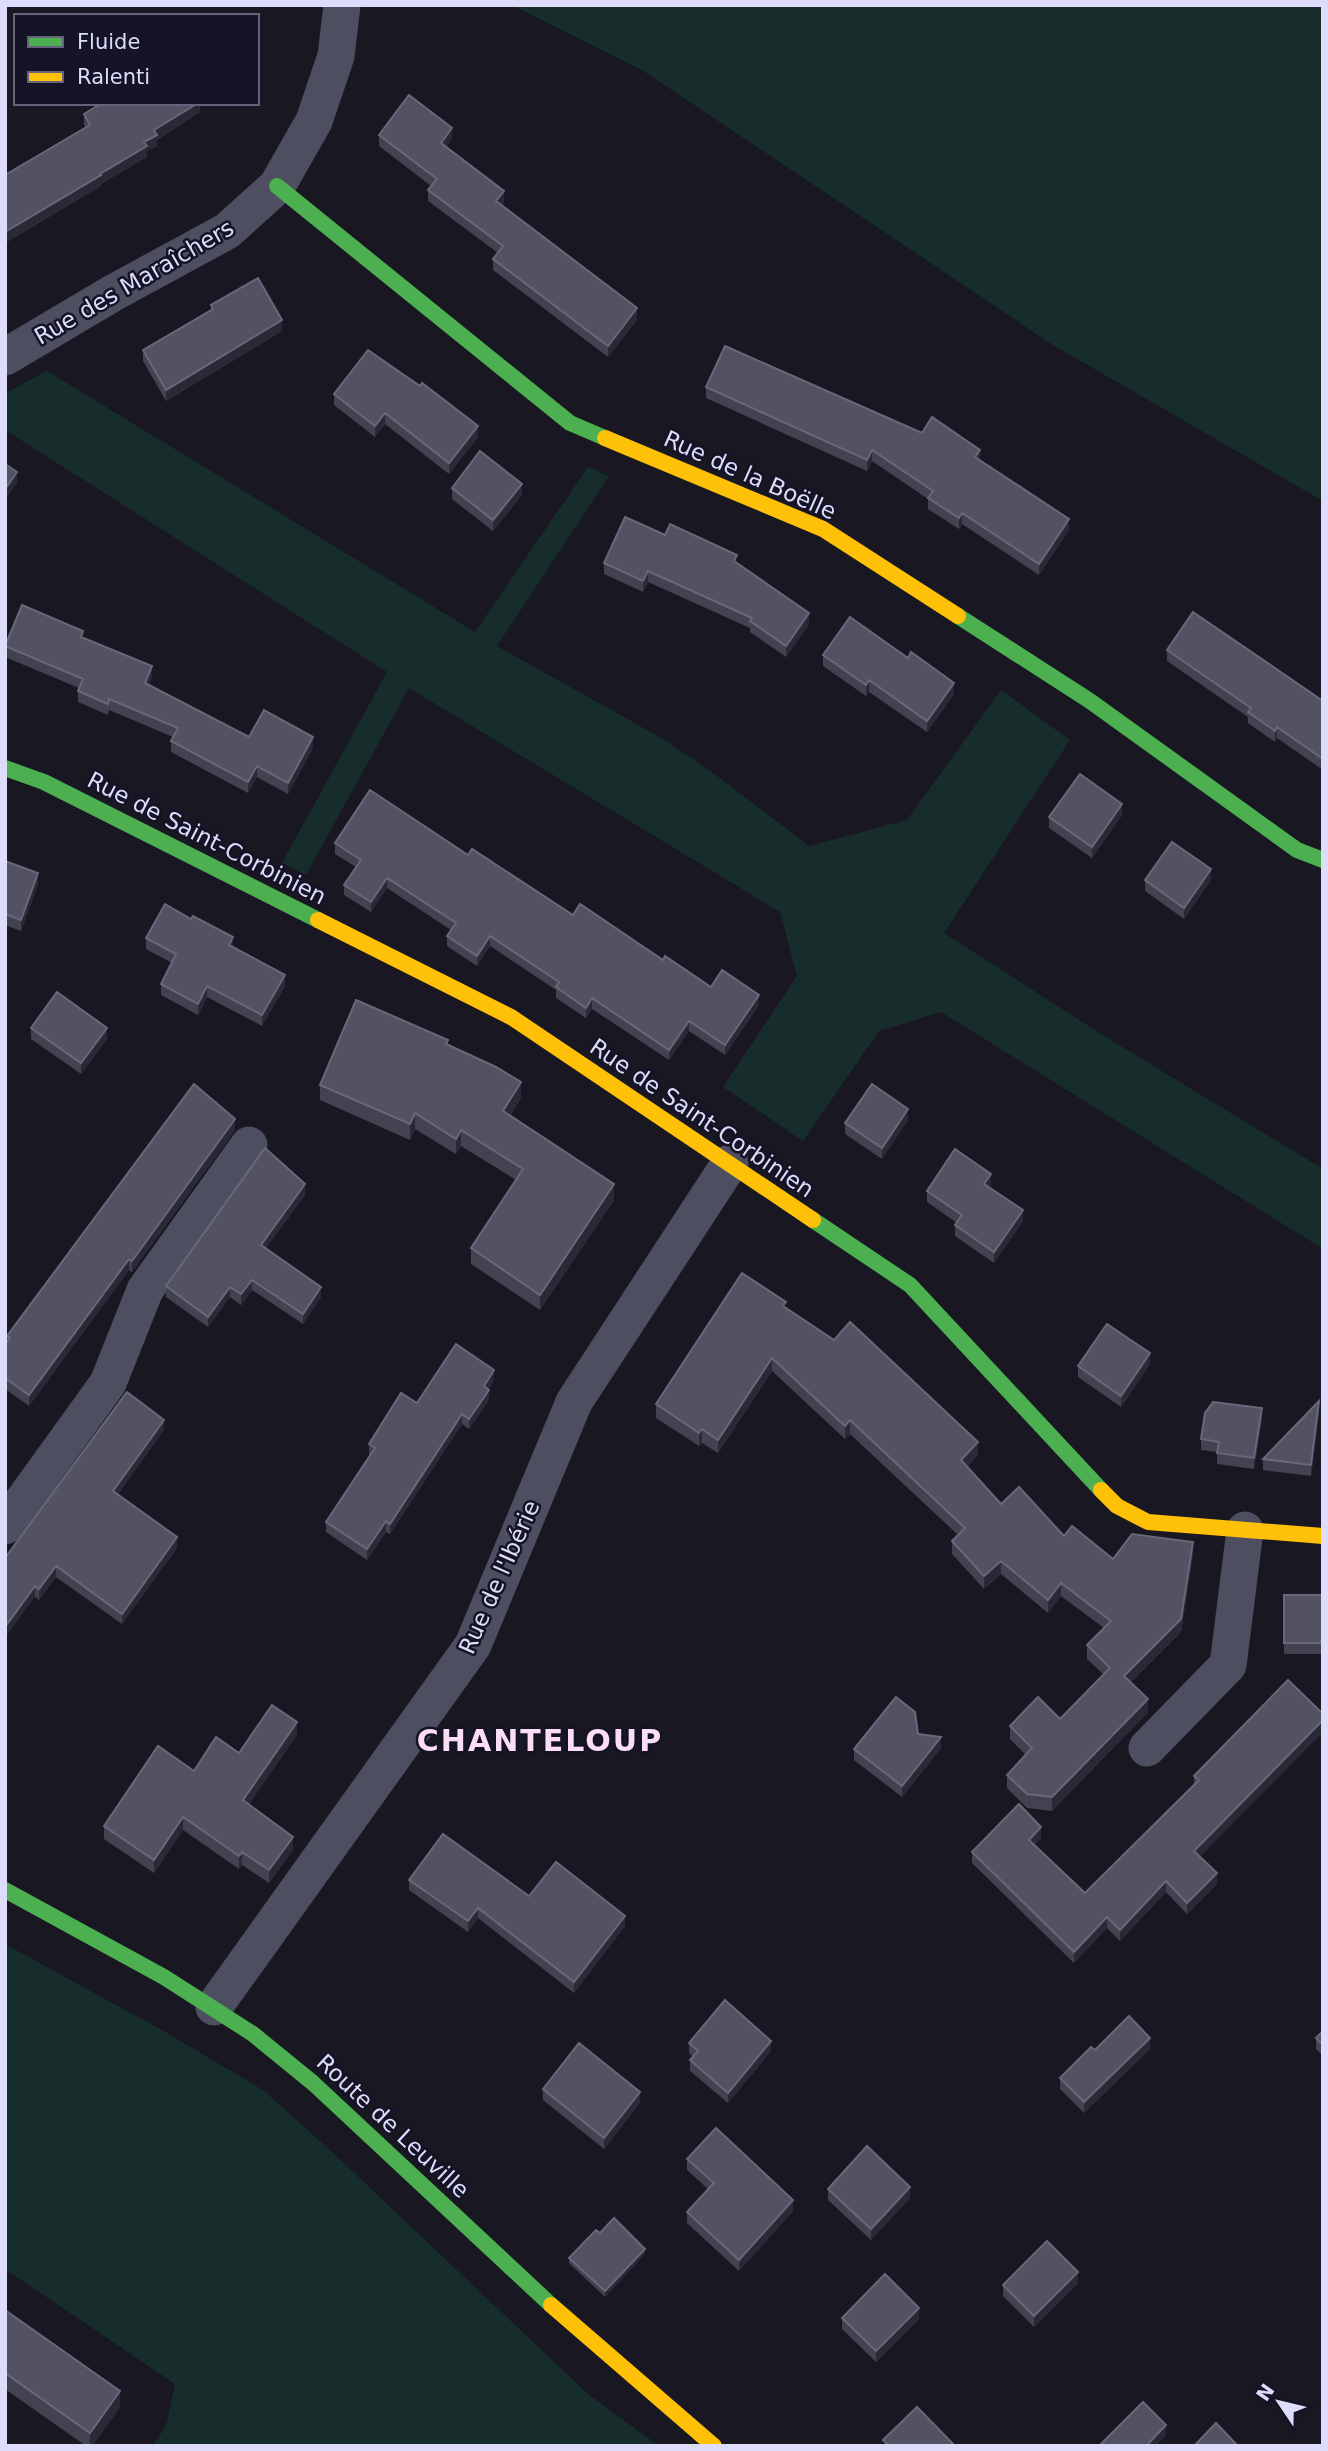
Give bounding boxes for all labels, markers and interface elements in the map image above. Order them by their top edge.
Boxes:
legend [14,14,259,105]
text: Fluide [77,30,140,54]
text: Ralenti [77,65,150,89]
street label: Rue des Maraîchers [30,214,238,350]
street label: Rue de la Boëlle [660,425,840,525]
street label: Rue de Saint-Corbinien [83,766,331,910]
street label: Rue de Saint-Corbinien [585,1033,819,1203]
street label: Rue de l'Ibérie [454,1496,544,1658]
district label: CHANTELOUP [417,1723,663,1758]
street label: Route de Leuville [312,2049,474,2203]
north arrow [1244,2367,1314,2437]
text: N [1252,2379,1279,2405]

